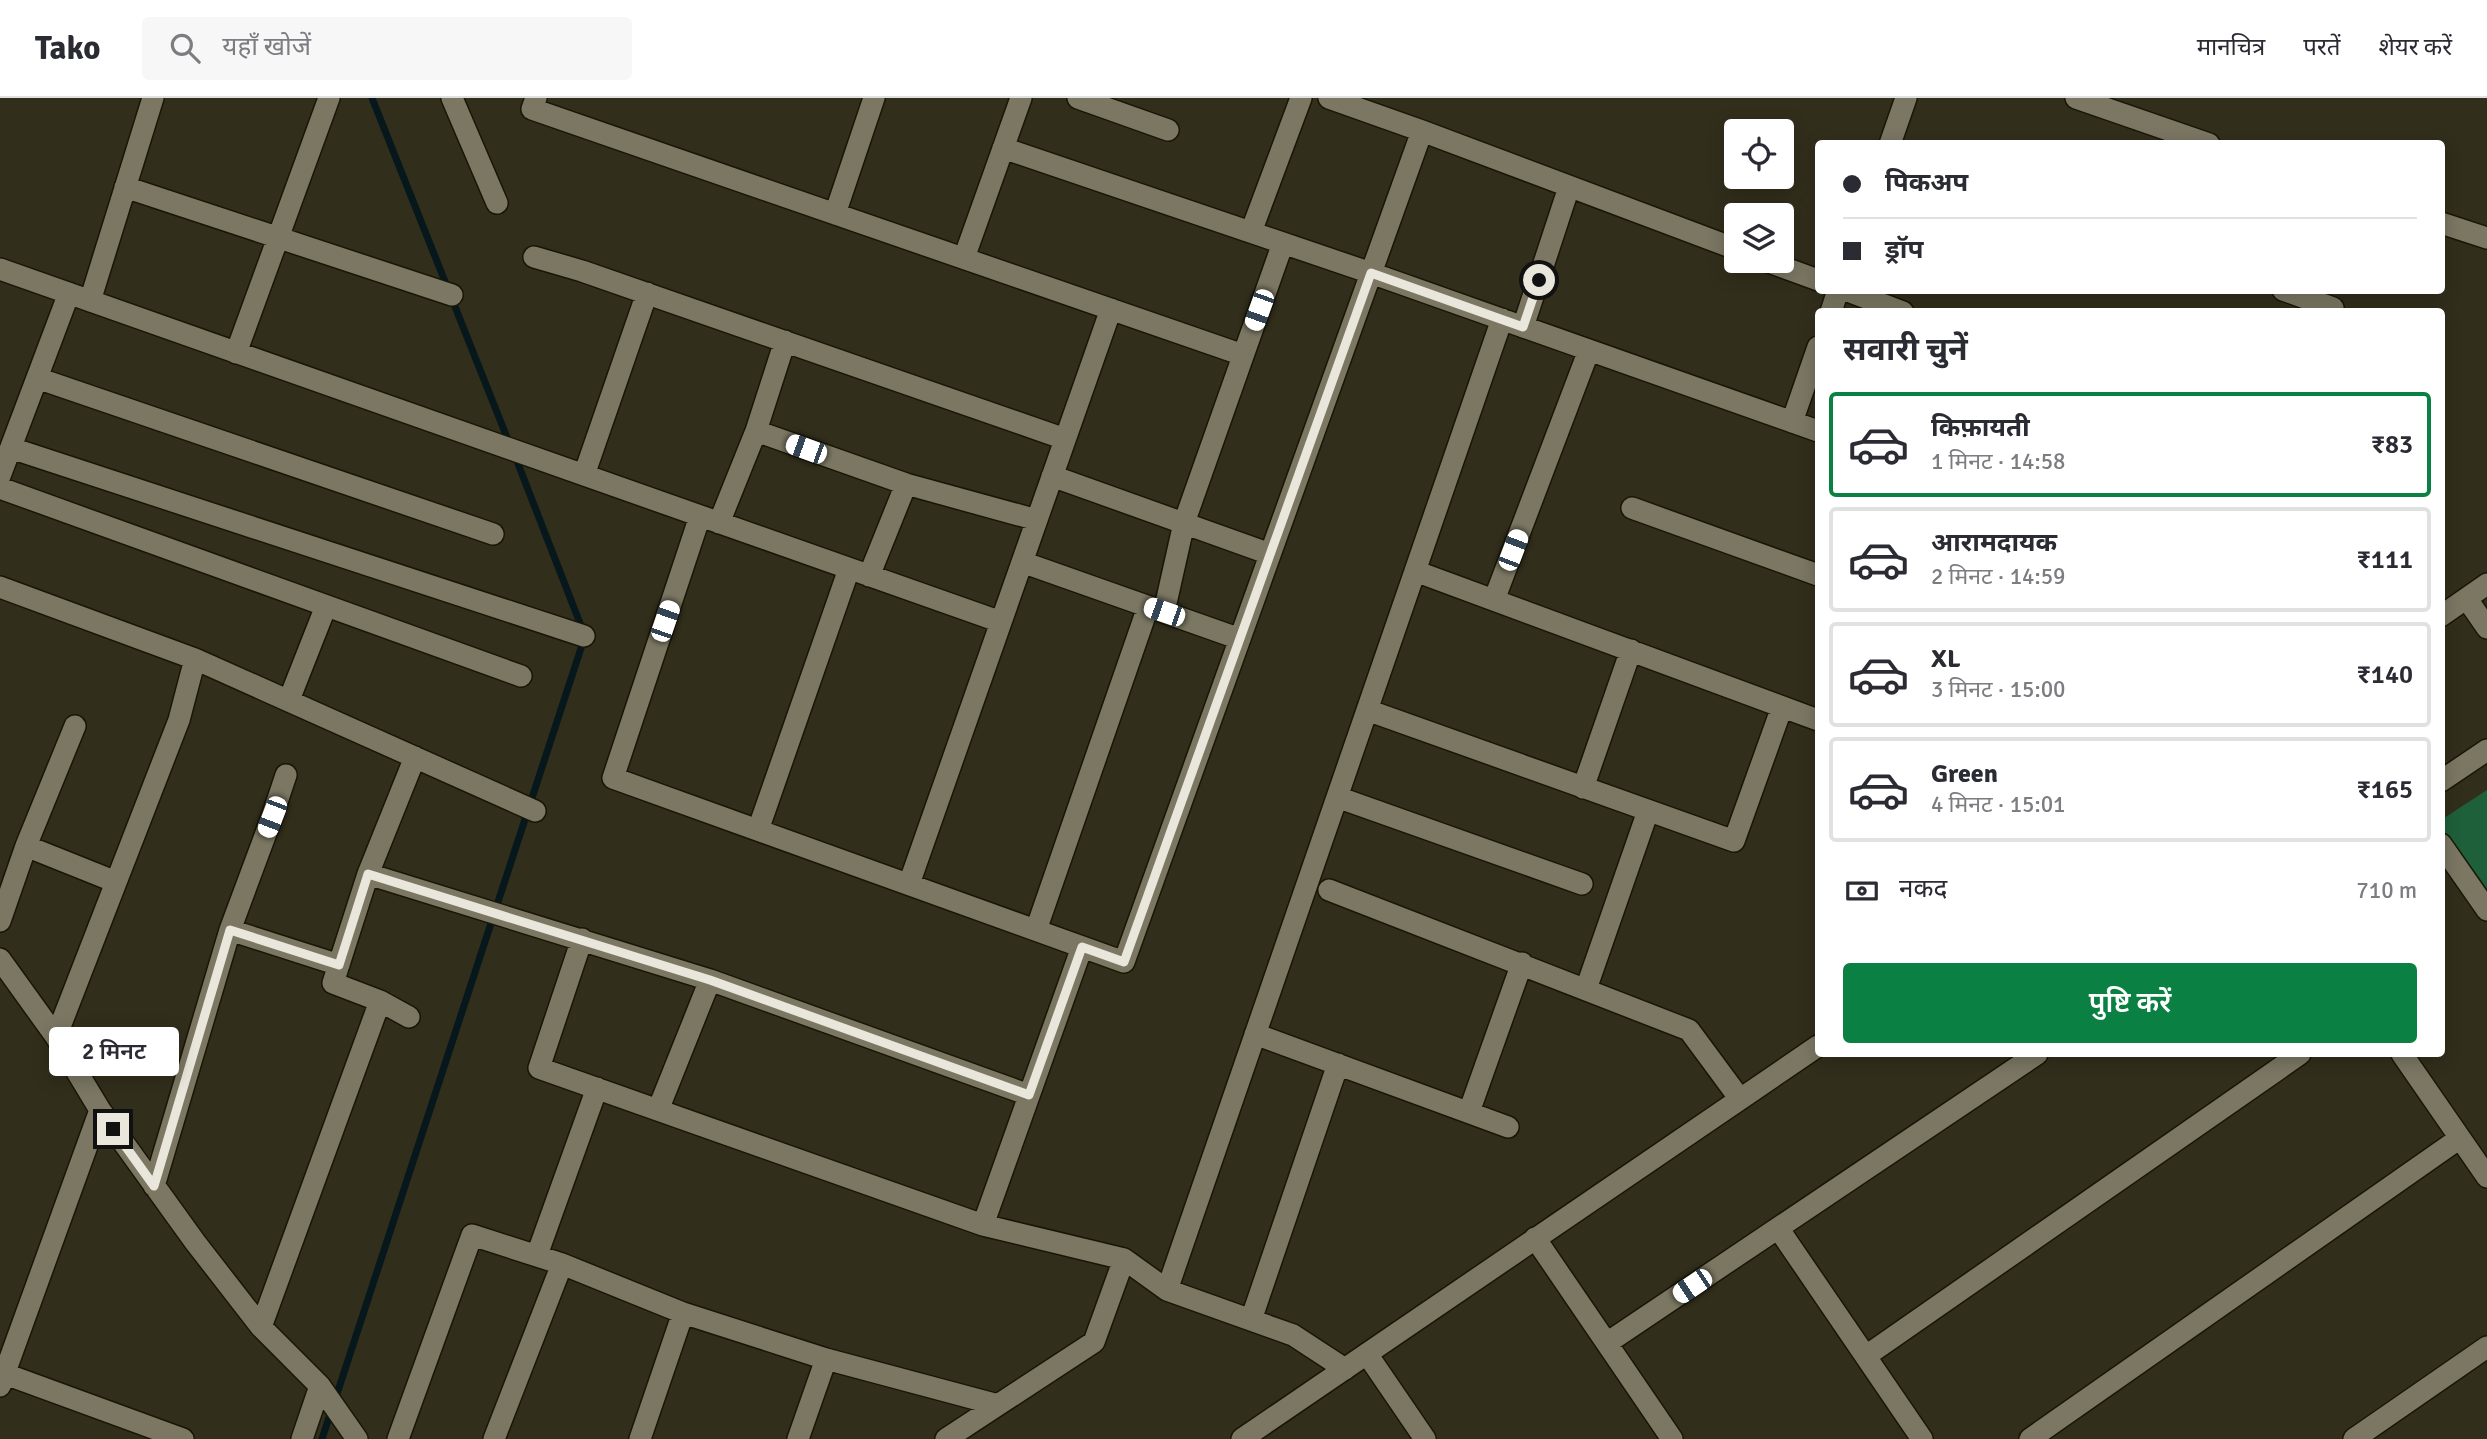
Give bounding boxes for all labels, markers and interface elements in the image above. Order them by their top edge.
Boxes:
search box [142,17,632,80]
text: Tako [35,28,100,69]
icon: search [166,29,204,67]
text: यहाँ खोजें [222,31,311,63]
text: मानचित्र [2197,32,2265,62]
text: परतें [2303,32,2340,62]
text: शेयर करें [2378,32,2452,62]
map controls [1724,119,1794,273]
button: locate [1724,119,1794,189]
text: पिकअप [1885,167,1968,199]
button: layers [1724,203,1794,273]
text: ड्रॉप [1885,234,1923,266]
route start [1523,264,1555,296]
car [1242,287,1277,333]
text: सवारी चुनें [1843,330,1968,369]
text: किफ़ायती [1931,412,2030,444]
icon: car [1847,413,1910,476]
text: ₹83 [2371,429,2413,461]
car [783,432,830,466]
text: 1 मिनट · 14:58 [1931,447,2066,476]
car [1496,527,1531,573]
text: आरामदायक [1931,527,2057,559]
icon: car [1847,528,1910,591]
text: ₹111 [2357,544,2413,576]
text: 2 मिनट · 14:59 [1931,562,2066,591]
car [1141,595,1188,629]
car [649,598,682,644]
icon: car [1847,643,1910,706]
text: XL [1931,643,1961,675]
text: ₹140 [2357,659,2413,691]
text: 3 मिनट · 15:00 [1931,675,2066,704]
icon: car [1847,758,1910,821]
text: Green [1931,758,1998,790]
text: ₹165 [2357,774,2413,806]
text: 4 मिनट · 15:01 [1931,790,2066,819]
car [255,794,290,840]
icon: cash [1843,872,1881,910]
text: नकद [1899,873,1947,905]
text: 710 m [2356,876,2417,905]
button: पुष्टि करें [1843,963,2417,1043]
callout: 2 मिनट [48,1028,178,1076]
text: 2 मिनट [82,1037,146,1066]
route end [97,1113,129,1145]
car [1669,1266,1716,1306]

